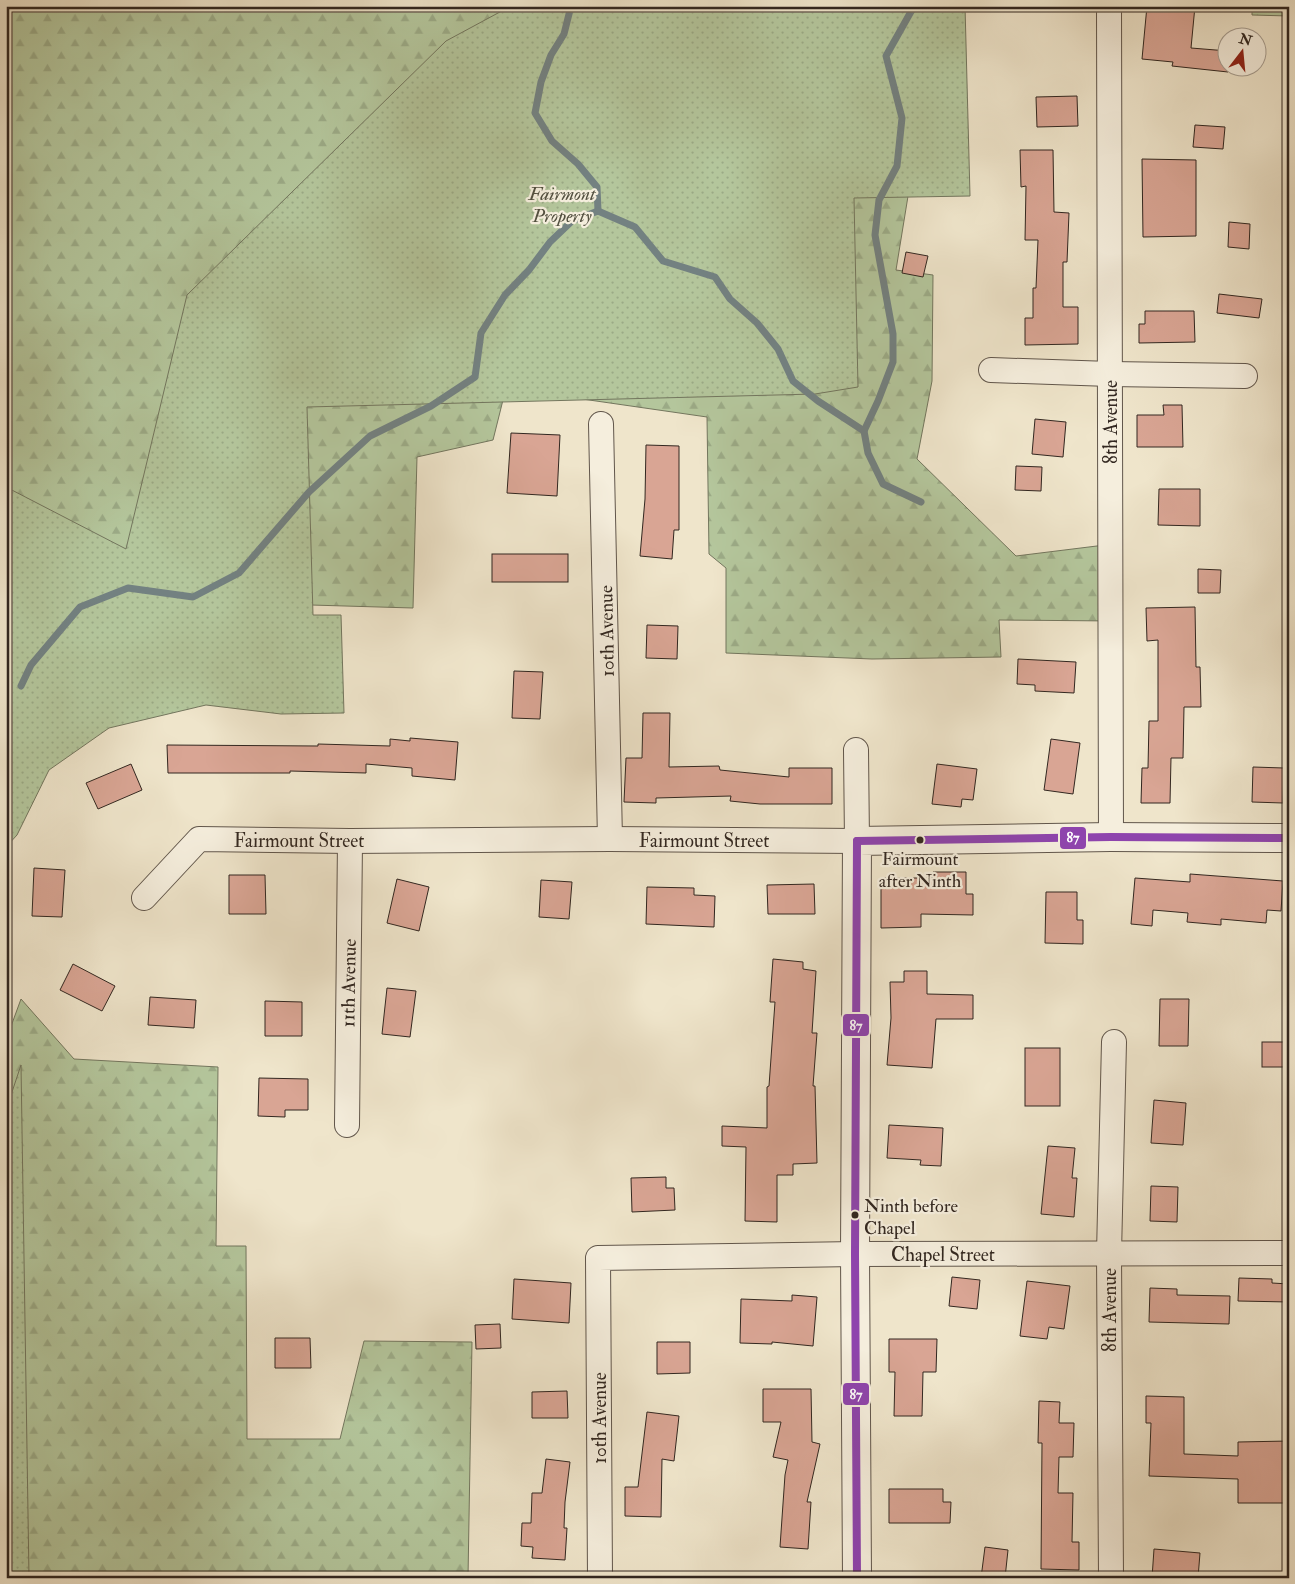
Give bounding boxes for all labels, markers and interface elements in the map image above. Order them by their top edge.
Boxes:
north arrow [1218,28,1268,78]
text: N [1236,30,1254,50]
park label: Fairmont Property [528,182,597,228]
street label: 8th Avenue [1099,380,1123,464]
street label: 10th Avenue [594,585,620,677]
line badge: 87 [1059,826,1087,850]
street label: Fairmount Street [234,829,364,853]
street label: Fairmount Street [639,829,769,853]
text: 87 [1067,829,1080,846]
marker: Fairmount after Ninth [915,835,925,845]
place label: Fairmount after Ninth [879,848,962,893]
street label: 11th Avenue [336,938,362,1028]
line badge: 87 [842,1013,870,1037]
text: 87 [850,1017,863,1034]
place label: Ninth before Chapel [864,1195,958,1240]
marker: Ninth before Chapel [850,1210,860,1220]
street label: Chapel Street [891,1243,995,1268]
street label: 8th Avenue [1098,1268,1122,1352]
street label: 10th Avenue [588,1372,612,1464]
line badge: 87 [842,1382,870,1406]
text: 87 [850,1386,863,1403]

